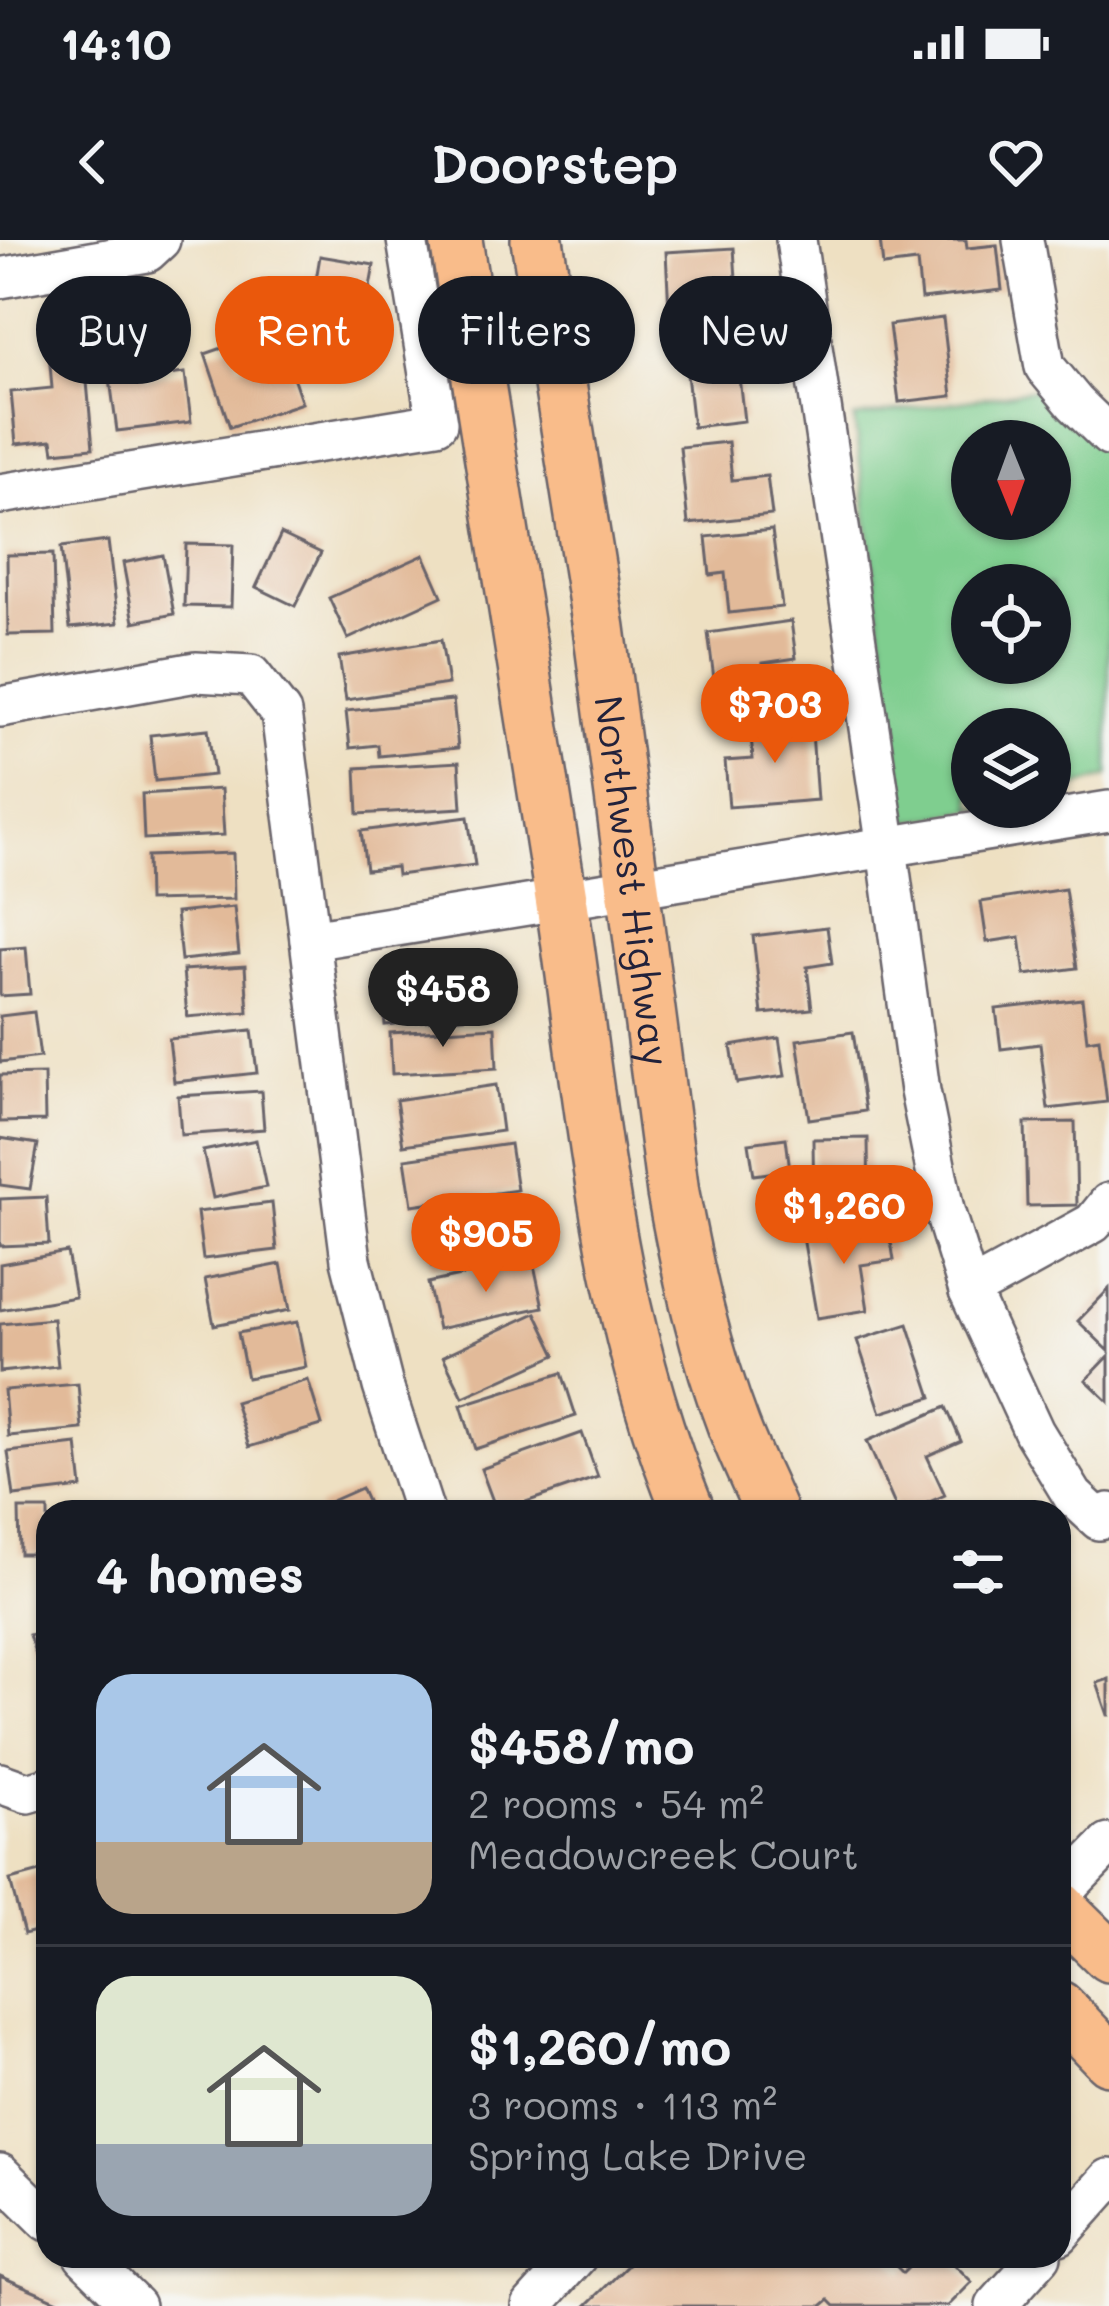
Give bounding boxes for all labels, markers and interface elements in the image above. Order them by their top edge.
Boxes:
text: 14:10 [60,13,172,71]
text: Doorstep [430,127,679,198]
icon: back [60,129,126,195]
icon: heart [983,129,1049,195]
chip: Buy [36,276,191,384]
chip: Rent [215,276,394,384]
chip: Filters [418,276,635,384]
chip: New [659,276,832,384]
north arrow [951,420,1071,540]
map controls [951,420,1071,828]
button: locate [951,564,1071,684]
pin: $703 [704,664,846,766]
text: $703 [728,677,822,728]
street label: Northwest Highway [584,692,683,1069]
button: layers [951,708,1071,828]
pin: $458 [372,948,514,1050]
text: $458 [395,961,491,1012]
pin: $1,260 [746,1165,942,1267]
text: $1,260 [782,1178,906,1229]
pin: $905 [415,1193,557,1295]
text: $905 [438,1206,534,1257]
text: 4 homes [96,1539,304,1606]
icon: filters [945,1539,1011,1605]
text: $458/mo [468,1710,695,1777]
icon: home [192,1722,336,1866]
text: 2 rooms · 54 m² [468,1777,764,1828]
text: Meadowcreek Court [468,1828,859,1879]
text: $1,260/mo [468,2011,731,2078]
icon: home [192,2024,336,2168]
text: 3 rooms · 113 m² [468,2078,777,2129]
text: Spring Lake Drive [468,2129,807,2180]

